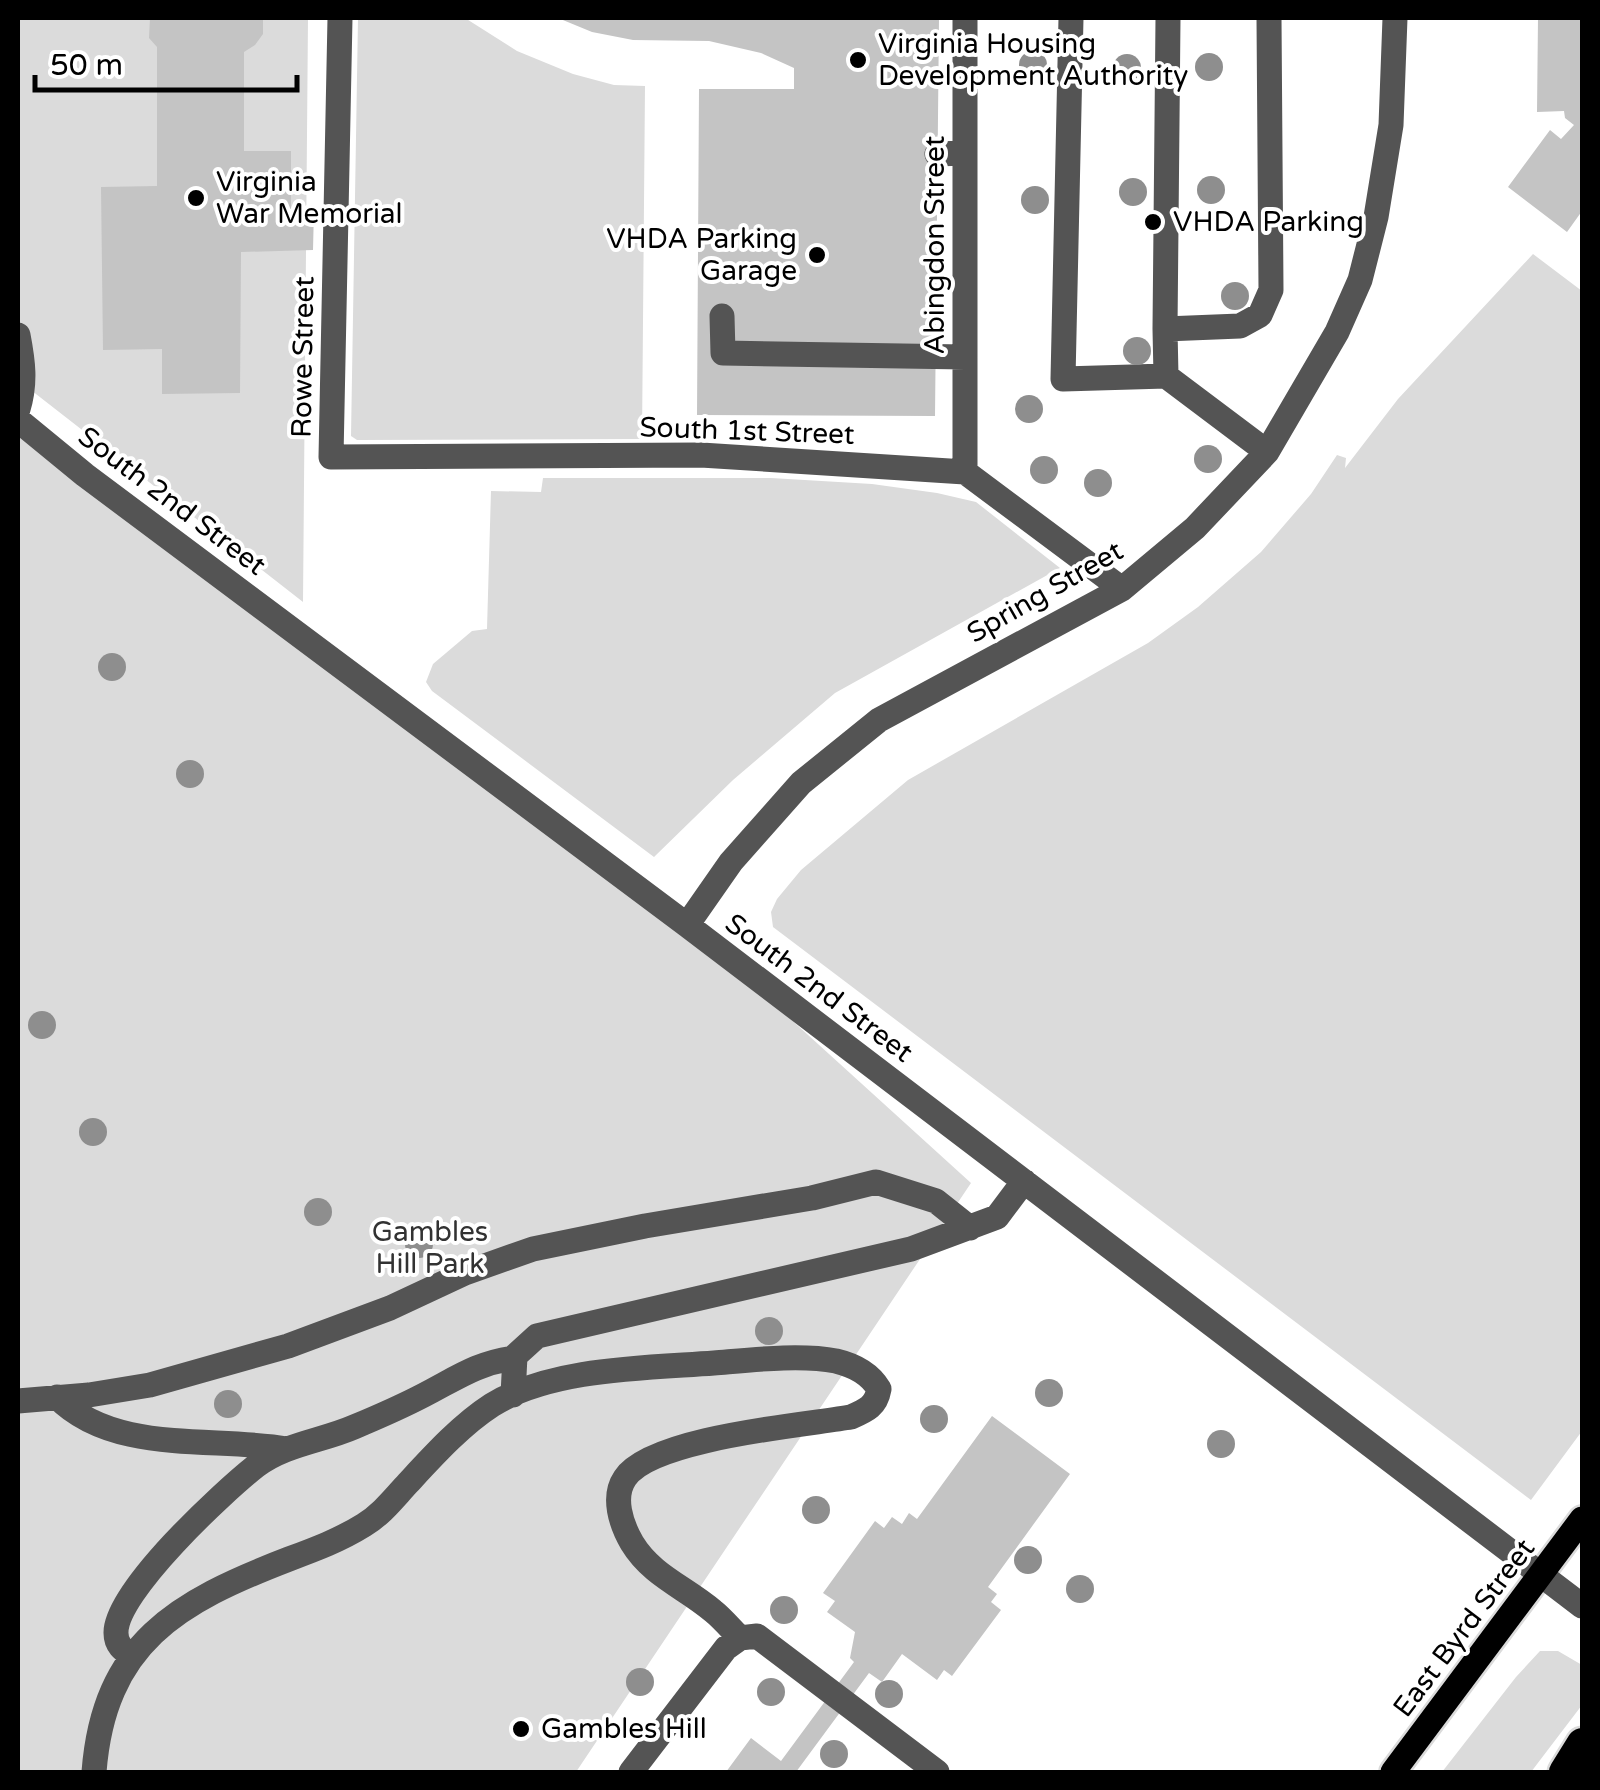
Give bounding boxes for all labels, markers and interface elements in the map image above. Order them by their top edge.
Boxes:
place label: Virginia Housing Development Authority [878,27,1188,93]
scale bar [35,30,298,92]
text: 50 m [50,47,123,84]
marker: Virginia Housing Development Authority [847,49,869,71]
street label: Abingdon Street [918,135,952,355]
place label: Virginia War Memorial [216,165,403,231]
marker: Virginia War Memorial [185,187,207,209]
place label: VHDA Parking [1173,205,1364,239]
marker: VHDA Parking [1142,211,1164,233]
place label: VHDA Parking Garage [606,222,797,288]
marker: VHDA Parking Garage [806,244,828,266]
street label: Rowe Street [285,275,321,438]
street label: South 1st Street [639,410,855,452]
street label: South 2nd Street [72,419,273,583]
street label: Spring Street [961,534,1129,650]
street label: South 2nd Street [719,906,920,1070]
park label: Gambles Hill Park [372,1215,488,1281]
street label: East Byrd Street [1386,1532,1542,1724]
place label: Gambles Hill [541,1712,707,1746]
marker: Gambles Hill [510,1718,532,1740]

